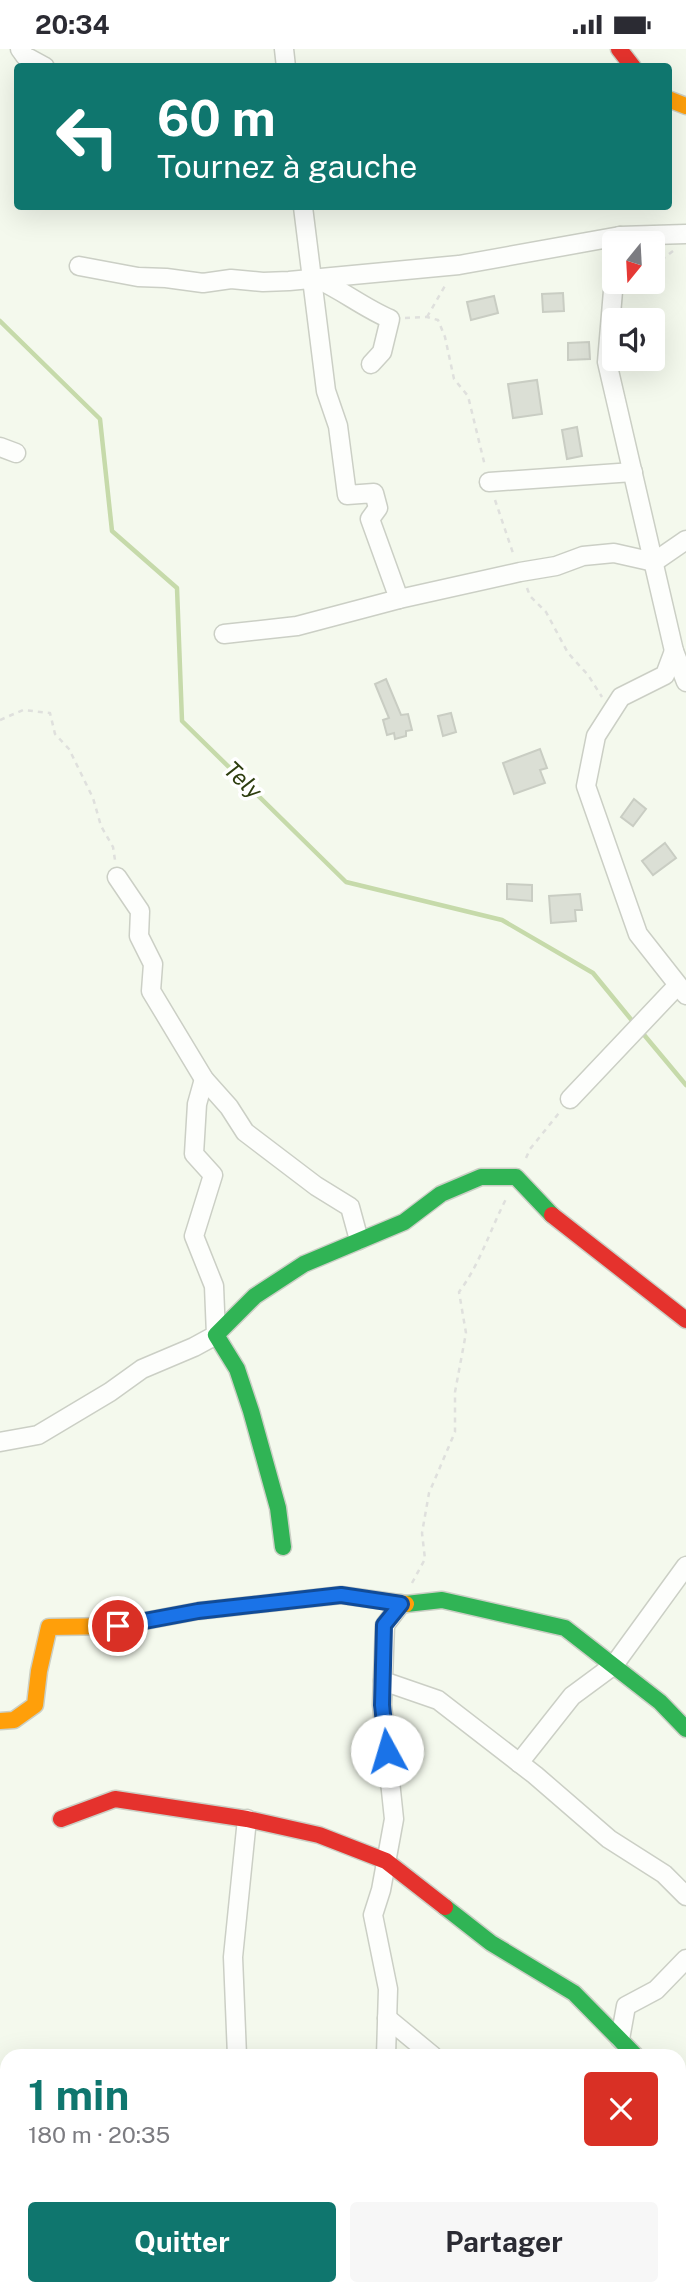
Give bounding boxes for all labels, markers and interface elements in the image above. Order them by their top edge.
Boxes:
text: 20:34 [35,9,110,40]
text: 60 m [157,89,276,147]
icon: left [42,91,133,182]
text: Tournez à gauche [157,148,417,185]
north arrow [602,231,665,294]
map controls [602,231,665,371]
button: sound [602,308,665,371]
water label: Tely [219,755,269,805]
pin [88,1596,148,1656]
icon: arrive [99,1607,137,1645]
position arrow [350,1714,424,1788]
text: 1 min [28,2070,129,2119]
button: close [584,2072,658,2146]
text: 180 m · 20:35 [28,2121,170,2148]
button: Quitter [28,2202,336,2282]
button: Partager [350,2202,658,2282]

